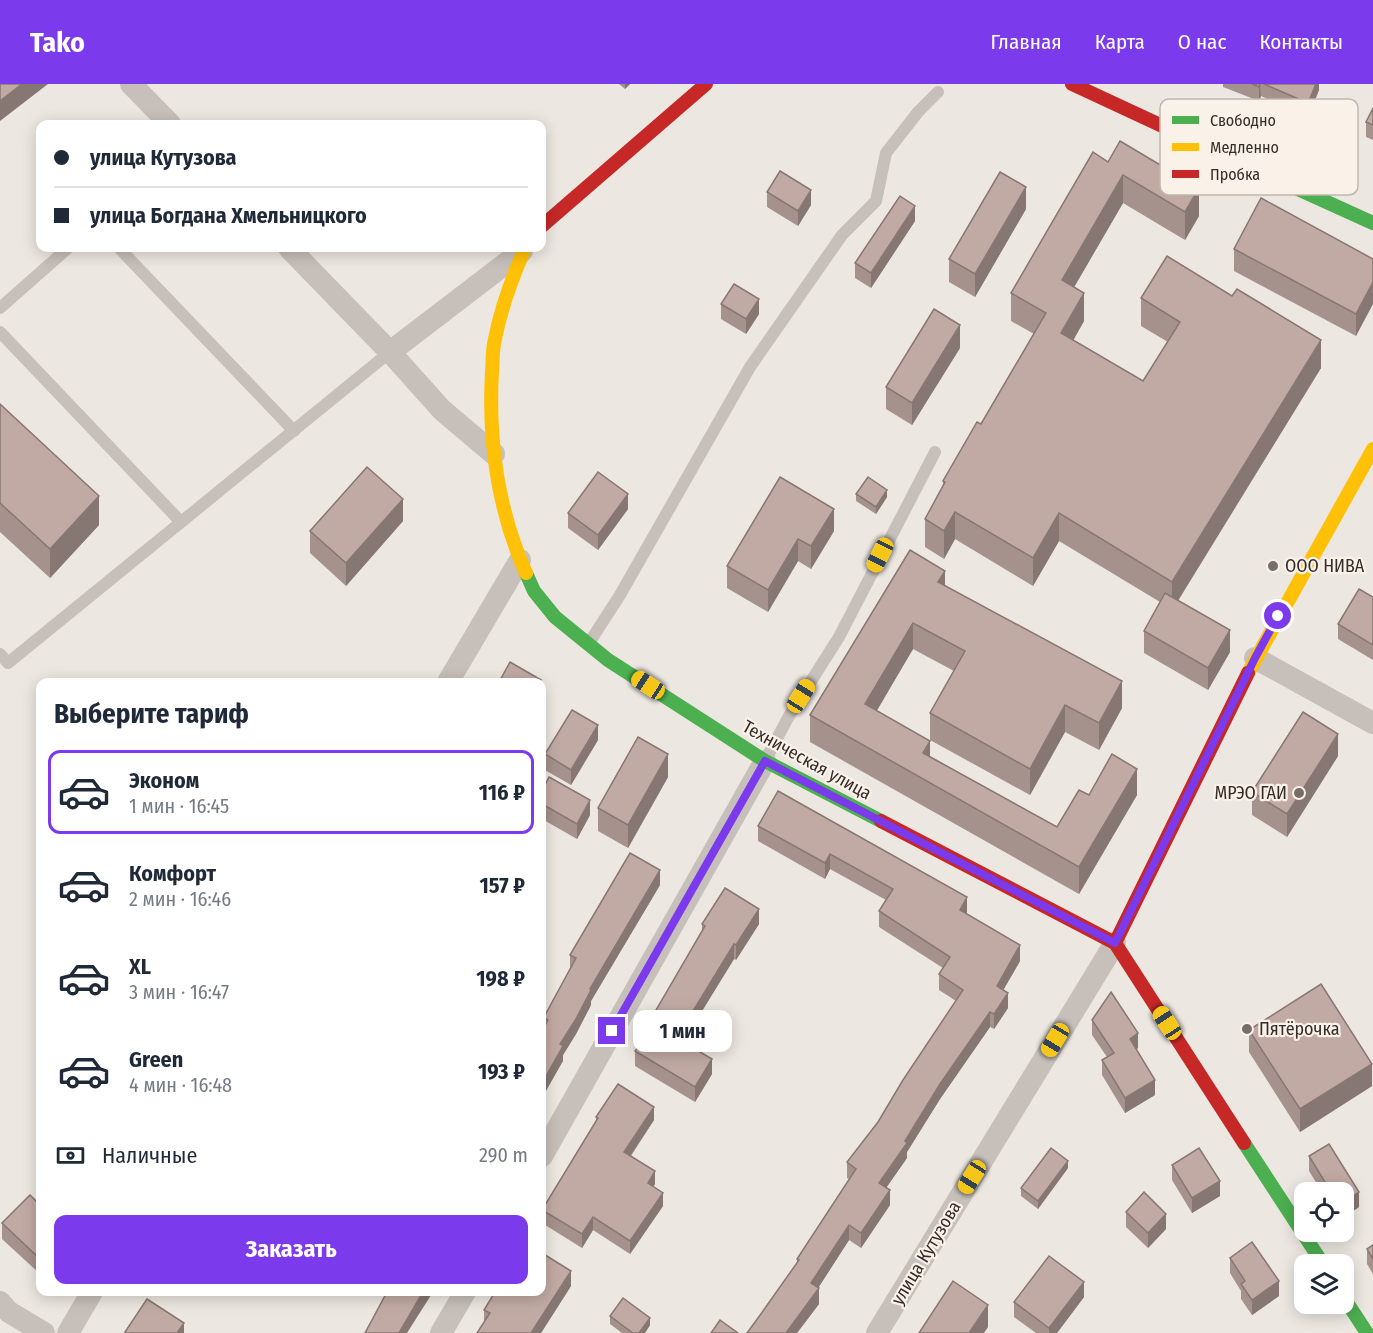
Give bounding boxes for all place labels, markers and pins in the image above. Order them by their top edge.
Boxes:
place label: ООО НИВА [1285,555,1365,577]
marker: ООО НИВА [1266,559,1280,573]
place label: МРЭО ГАИ [1214,782,1287,804]
marker: МРЭО ГАИ [1292,786,1306,800]
place label: Пятёрочка [1259,1018,1340,1040]
marker: Пятёрочка [1240,1022,1254,1036]

